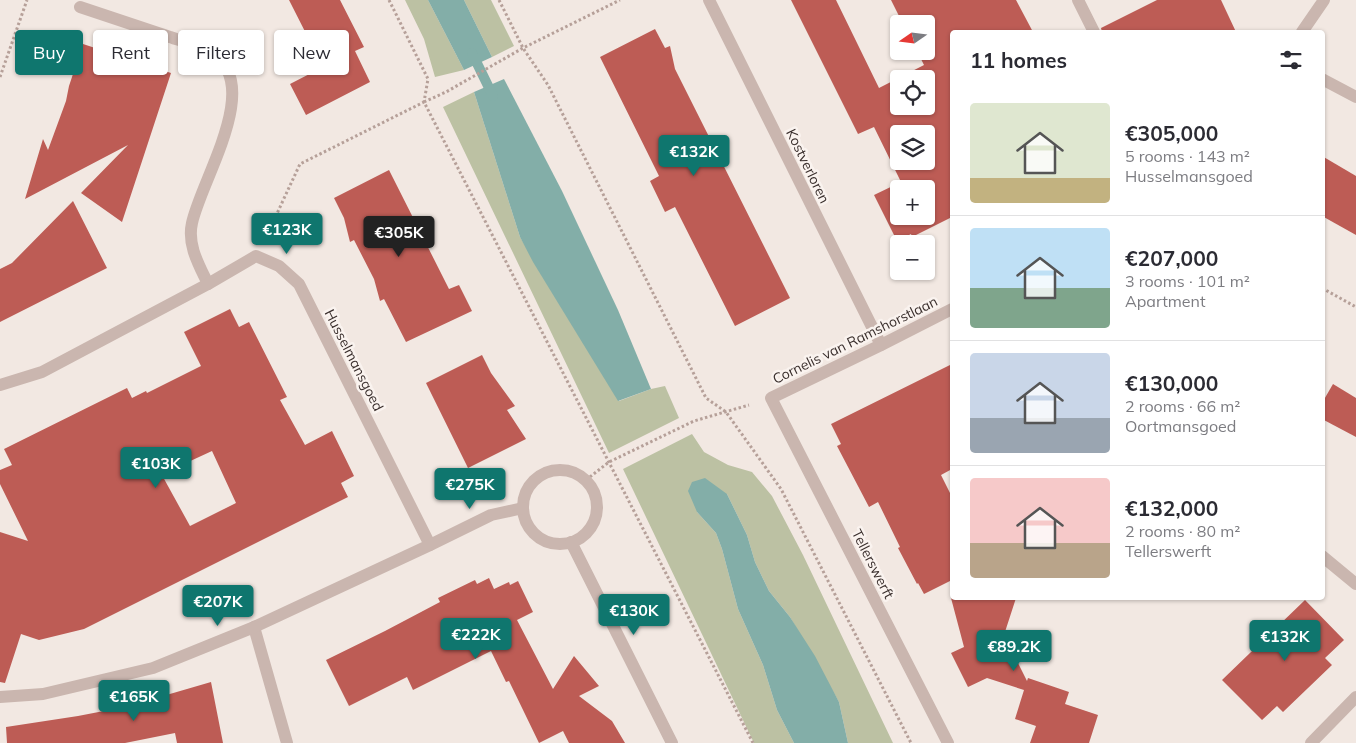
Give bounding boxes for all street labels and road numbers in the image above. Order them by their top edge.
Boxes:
street label: Kostverloren [782,126,834,206]
street label: Cornelis van Ramshorstlaan [770,292,940,388]
street label: Husselmansgoed [321,306,387,414]
street label: Tellerswerft [848,526,898,602]

